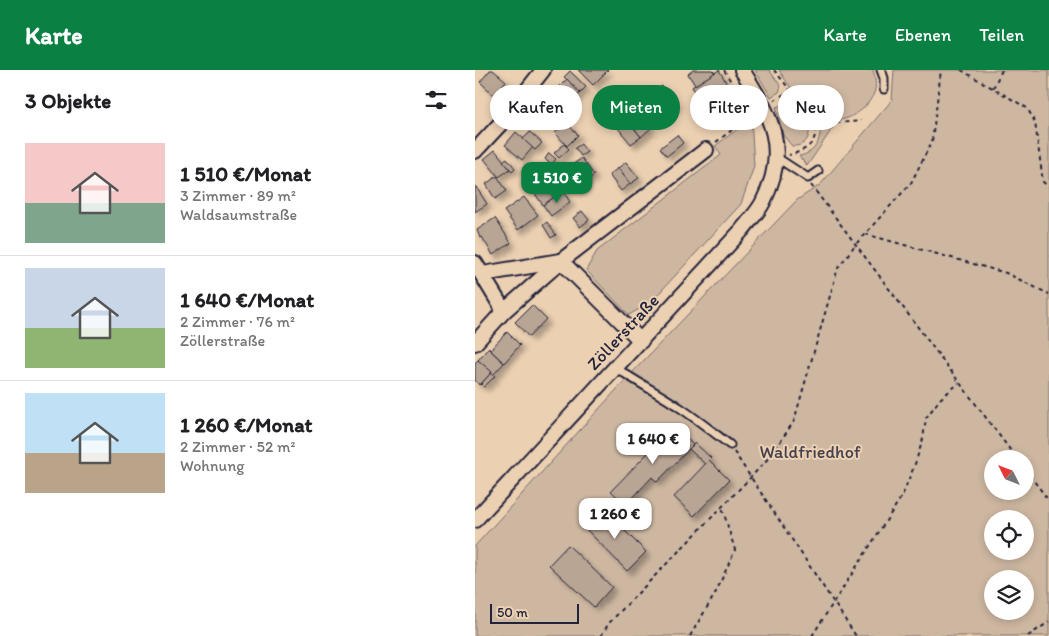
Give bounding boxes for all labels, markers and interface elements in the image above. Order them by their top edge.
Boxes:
text: Karte [25,21,83,50]
text: Karte [824,24,867,46]
text: Ebenen [895,24,951,46]
text: Teilen [979,24,1024,46]
chip: Kaufen [490,85,582,130]
chip: Mieten [592,85,680,130]
chip: Filter [690,85,768,130]
chip: Neu [778,85,844,130]
icon: filters [422,86,450,114]
text: 3 Objekte [25,88,111,113]
text: 1 510 €/Monat [180,161,311,186]
pin: 1 510 € [511,162,603,204]
icon: home [65,163,125,223]
text: 1 510 € [532,168,582,187]
text: 3 Zimmer · 89 m² [180,186,296,205]
text: Waldsaumstraße [180,205,297,224]
text: 1 640 €/Monat [180,287,314,312]
icon: home [65,288,125,348]
street label: Zöllerstraße [582,289,664,375]
text: 2 Zimmer · 76 m² [180,312,295,331]
text: Zöllerstraße [180,331,265,350]
text: 1 260 €/Monat [180,412,312,437]
icon: home [65,413,125,473]
pin: 1 640 € [607,422,699,465]
text: 1 640 € [627,429,679,448]
text: 2 Zimmer · 52 m² [180,437,295,456]
park label: Waldfriedhof [759,441,861,463]
north arrow [984,450,1034,500]
map controls [984,450,1034,620]
text: Wohnung [180,456,244,475]
pin: 1 260 € [569,498,661,540]
text: 1 260 € [590,504,640,523]
button: locate [984,510,1034,560]
button: layers [984,570,1034,620]
scale bar [490,601,579,624]
text: 50 m [497,604,528,621]

